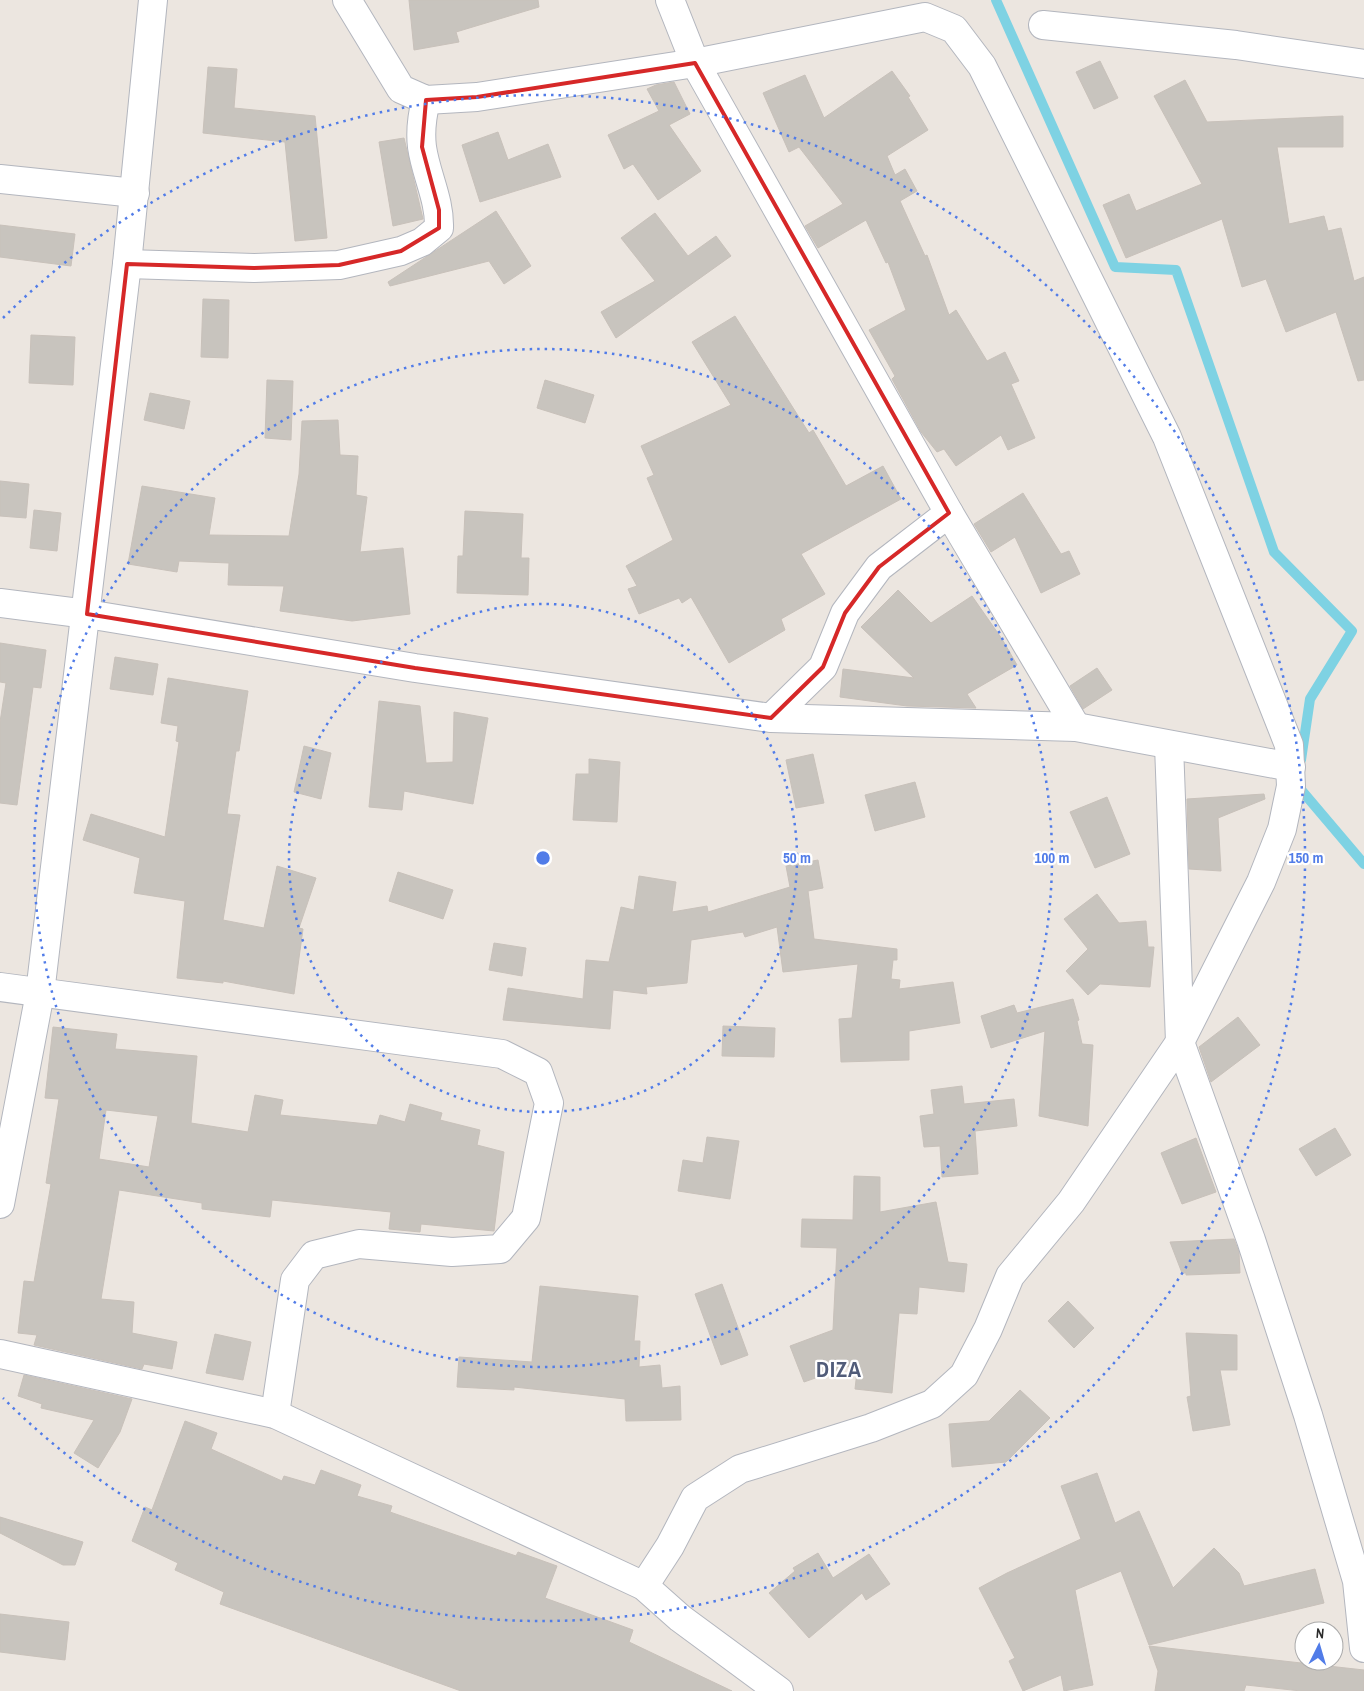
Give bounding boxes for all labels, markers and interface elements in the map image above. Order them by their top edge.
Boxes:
text: 50 m [783,847,811,868]
text: 100 m [1035,847,1069,868]
text: 150 m [1289,847,1323,868]
centre of rings [534,849,552,867]
district label: DIZA [816,1354,862,1384]
north arrow [1294,1621,1344,1671]
text: N [1315,1624,1325,1642]

